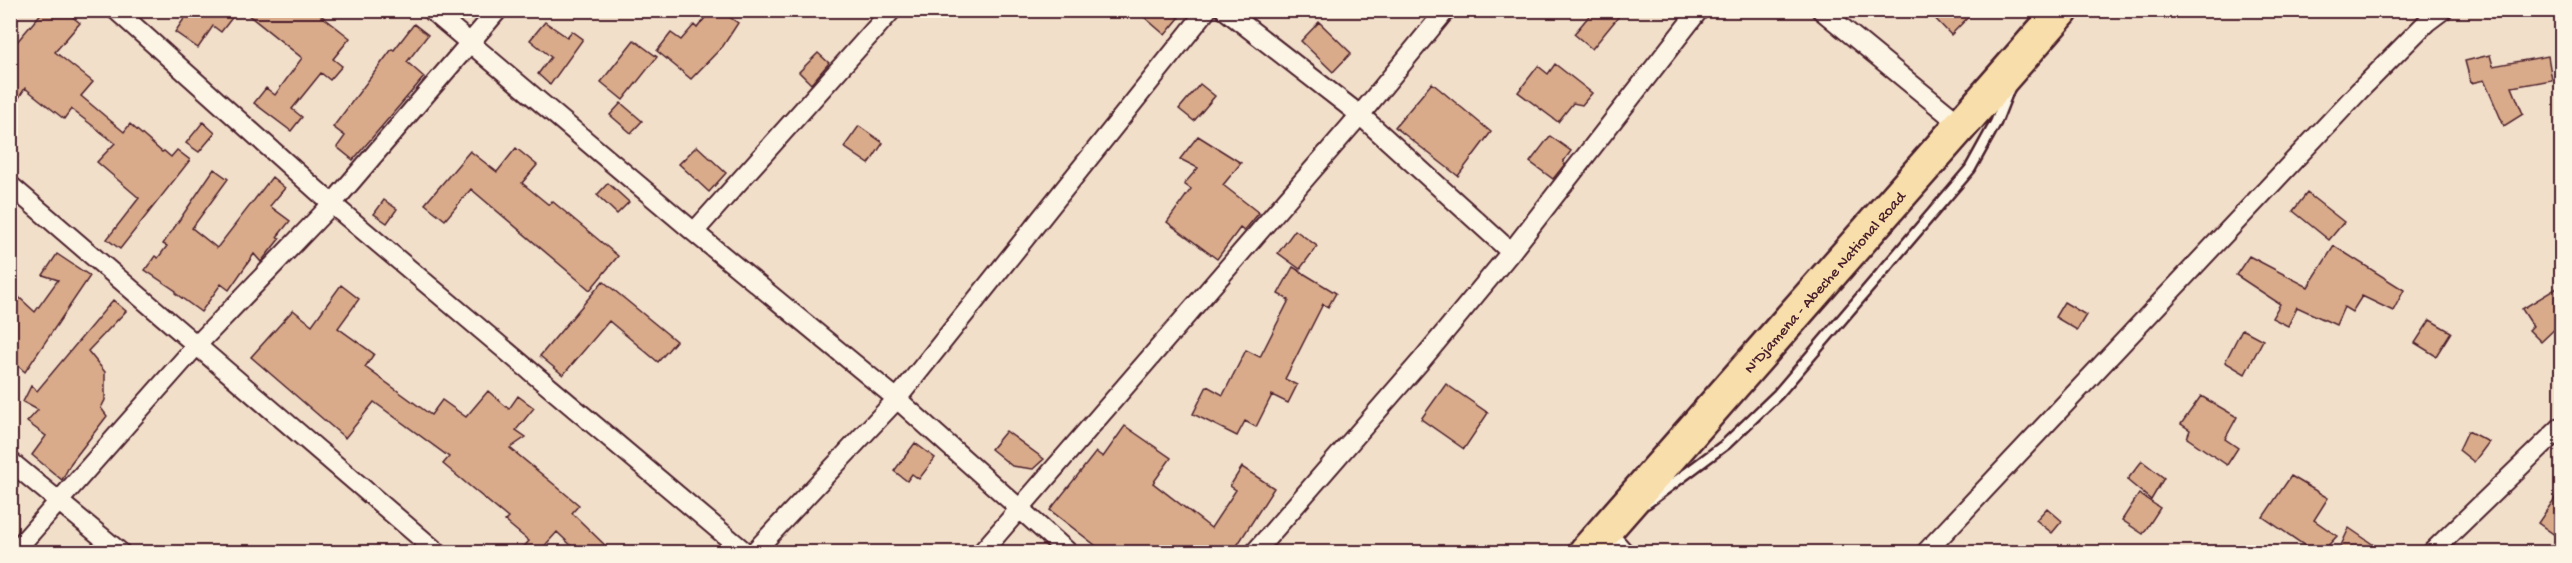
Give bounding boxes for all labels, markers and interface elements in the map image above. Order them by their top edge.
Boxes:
street label: N'Djamena - Abeche National Road [1741,188,1912,379]

